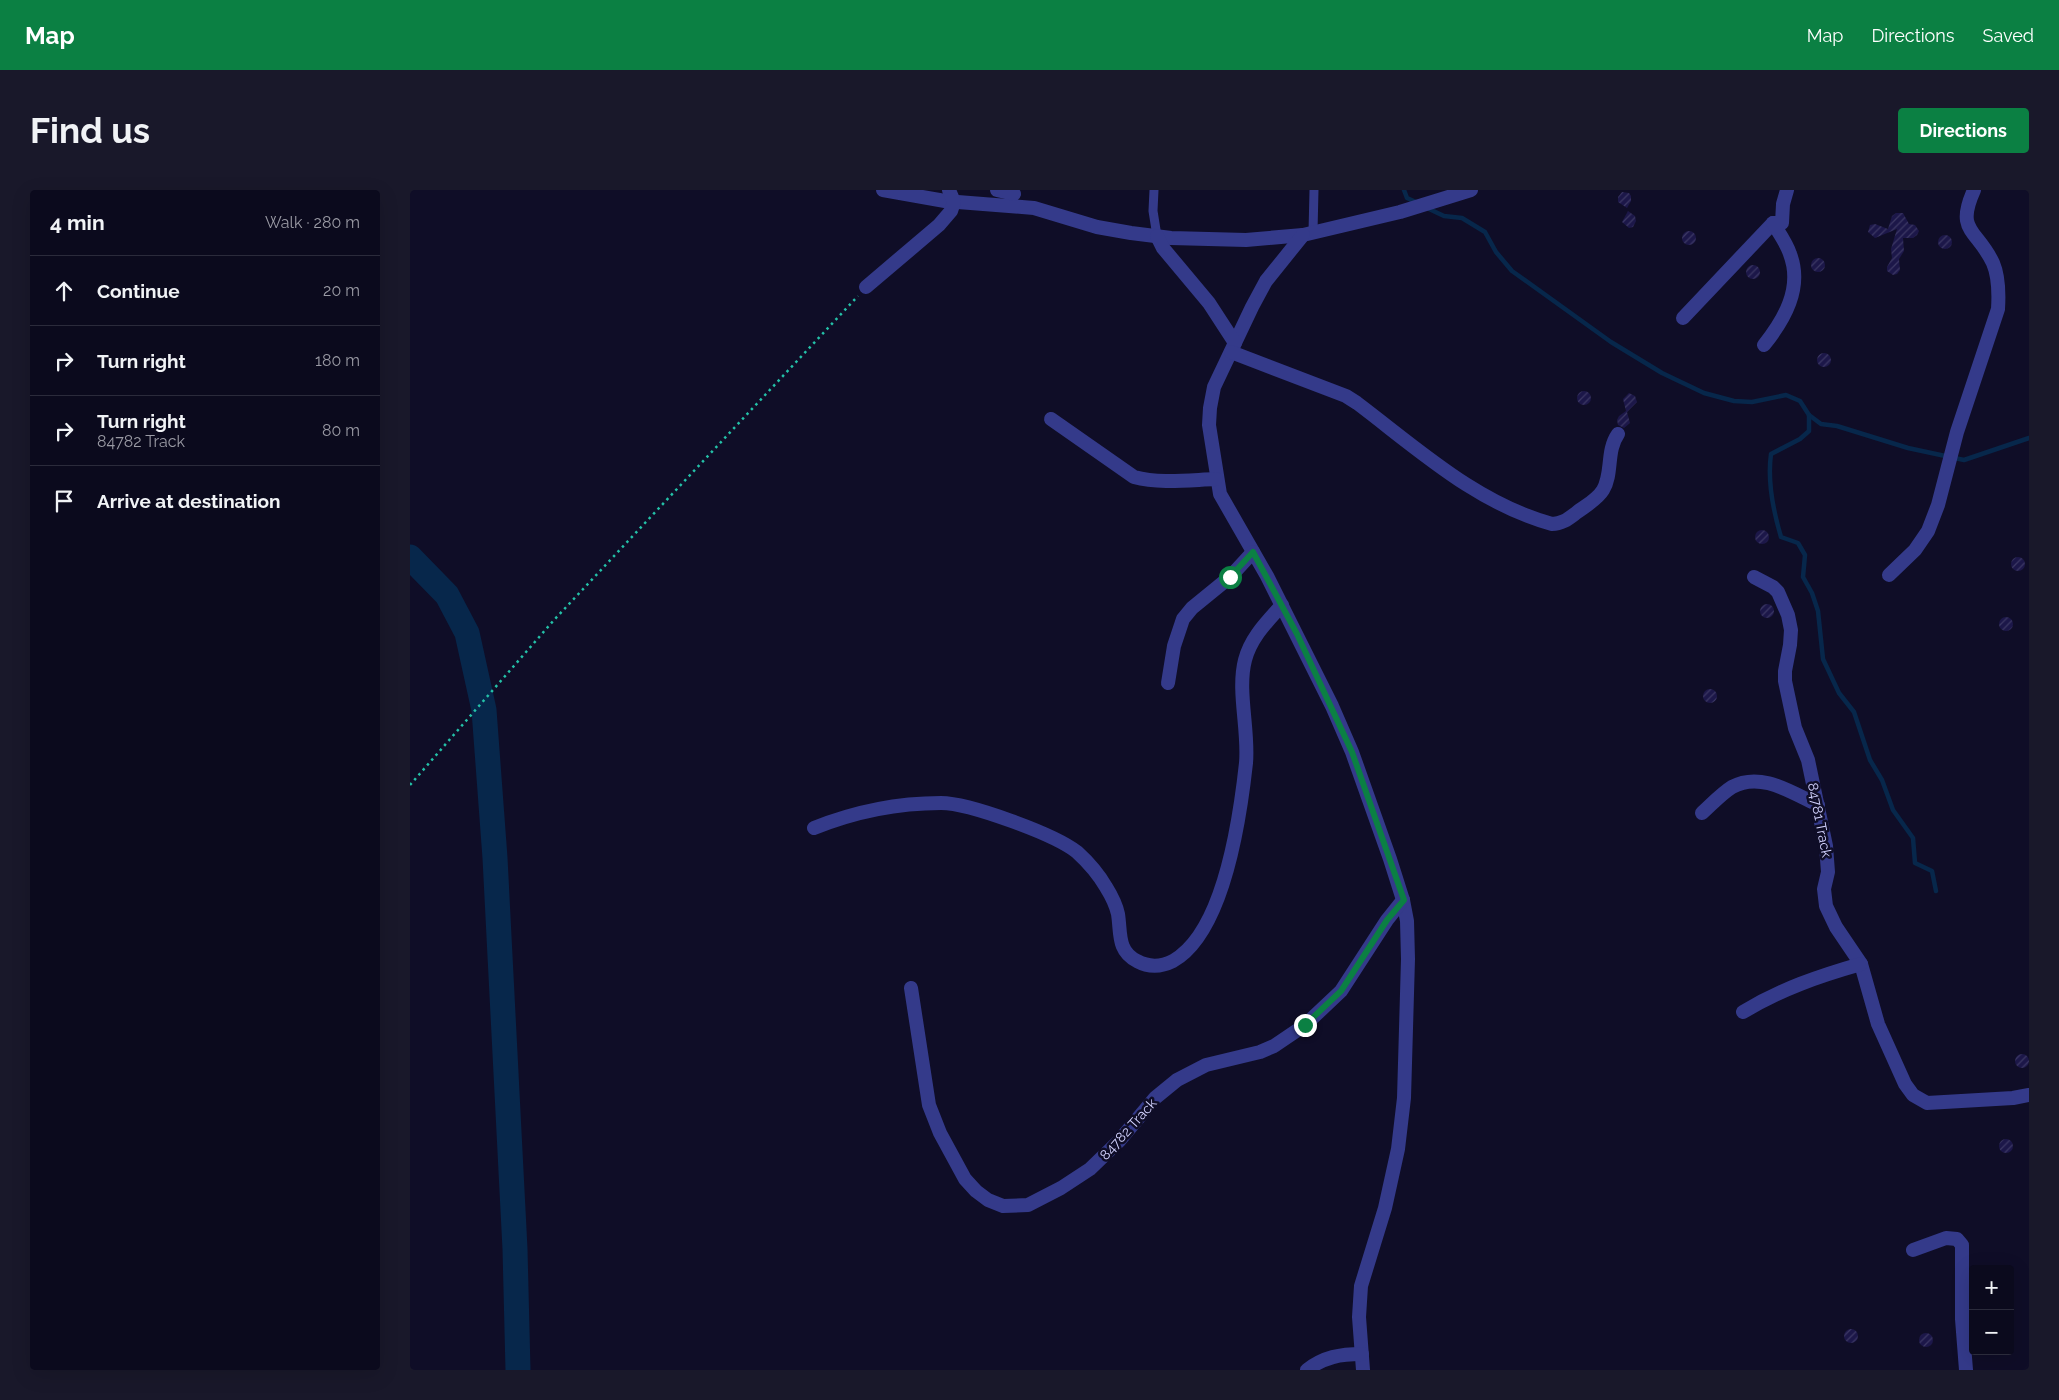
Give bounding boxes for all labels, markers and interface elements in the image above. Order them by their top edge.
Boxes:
text: Map [25,21,75,50]
text: Map [1807,25,1843,46]
text: Directions [1871,25,1955,46]
text: Saved [1983,25,2034,46]
button: Directions [1898,108,2029,153]
text: Find us [30,110,150,151]
text: 4 min [50,210,105,235]
text: Walk · 280 m [265,213,360,232]
icon: ahead [50,277,78,305]
text: Continue [97,280,180,302]
text: 20 m [323,281,360,300]
icon: right [50,347,78,375]
text: Turn right [97,350,186,372]
text: 180 m [315,351,360,370]
text: Turn right [97,410,186,432]
icon: right [50,417,78,445]
text: 80 m [322,421,360,440]
text: 84782 Track [97,432,185,451]
icon: arrive [50,487,78,515]
text: Arrive at destination [97,490,281,512]
route start [1219,566,1242,589]
street label: 84781 Track [1805,781,1835,859]
route end [1294,1014,1317,1037]
street label: 84782 Track [1096,1095,1160,1163]
map controls [1969,1265,2014,1355]
button: + [1969,1265,2014,1310]
button: − [1969,1310,2014,1355]

